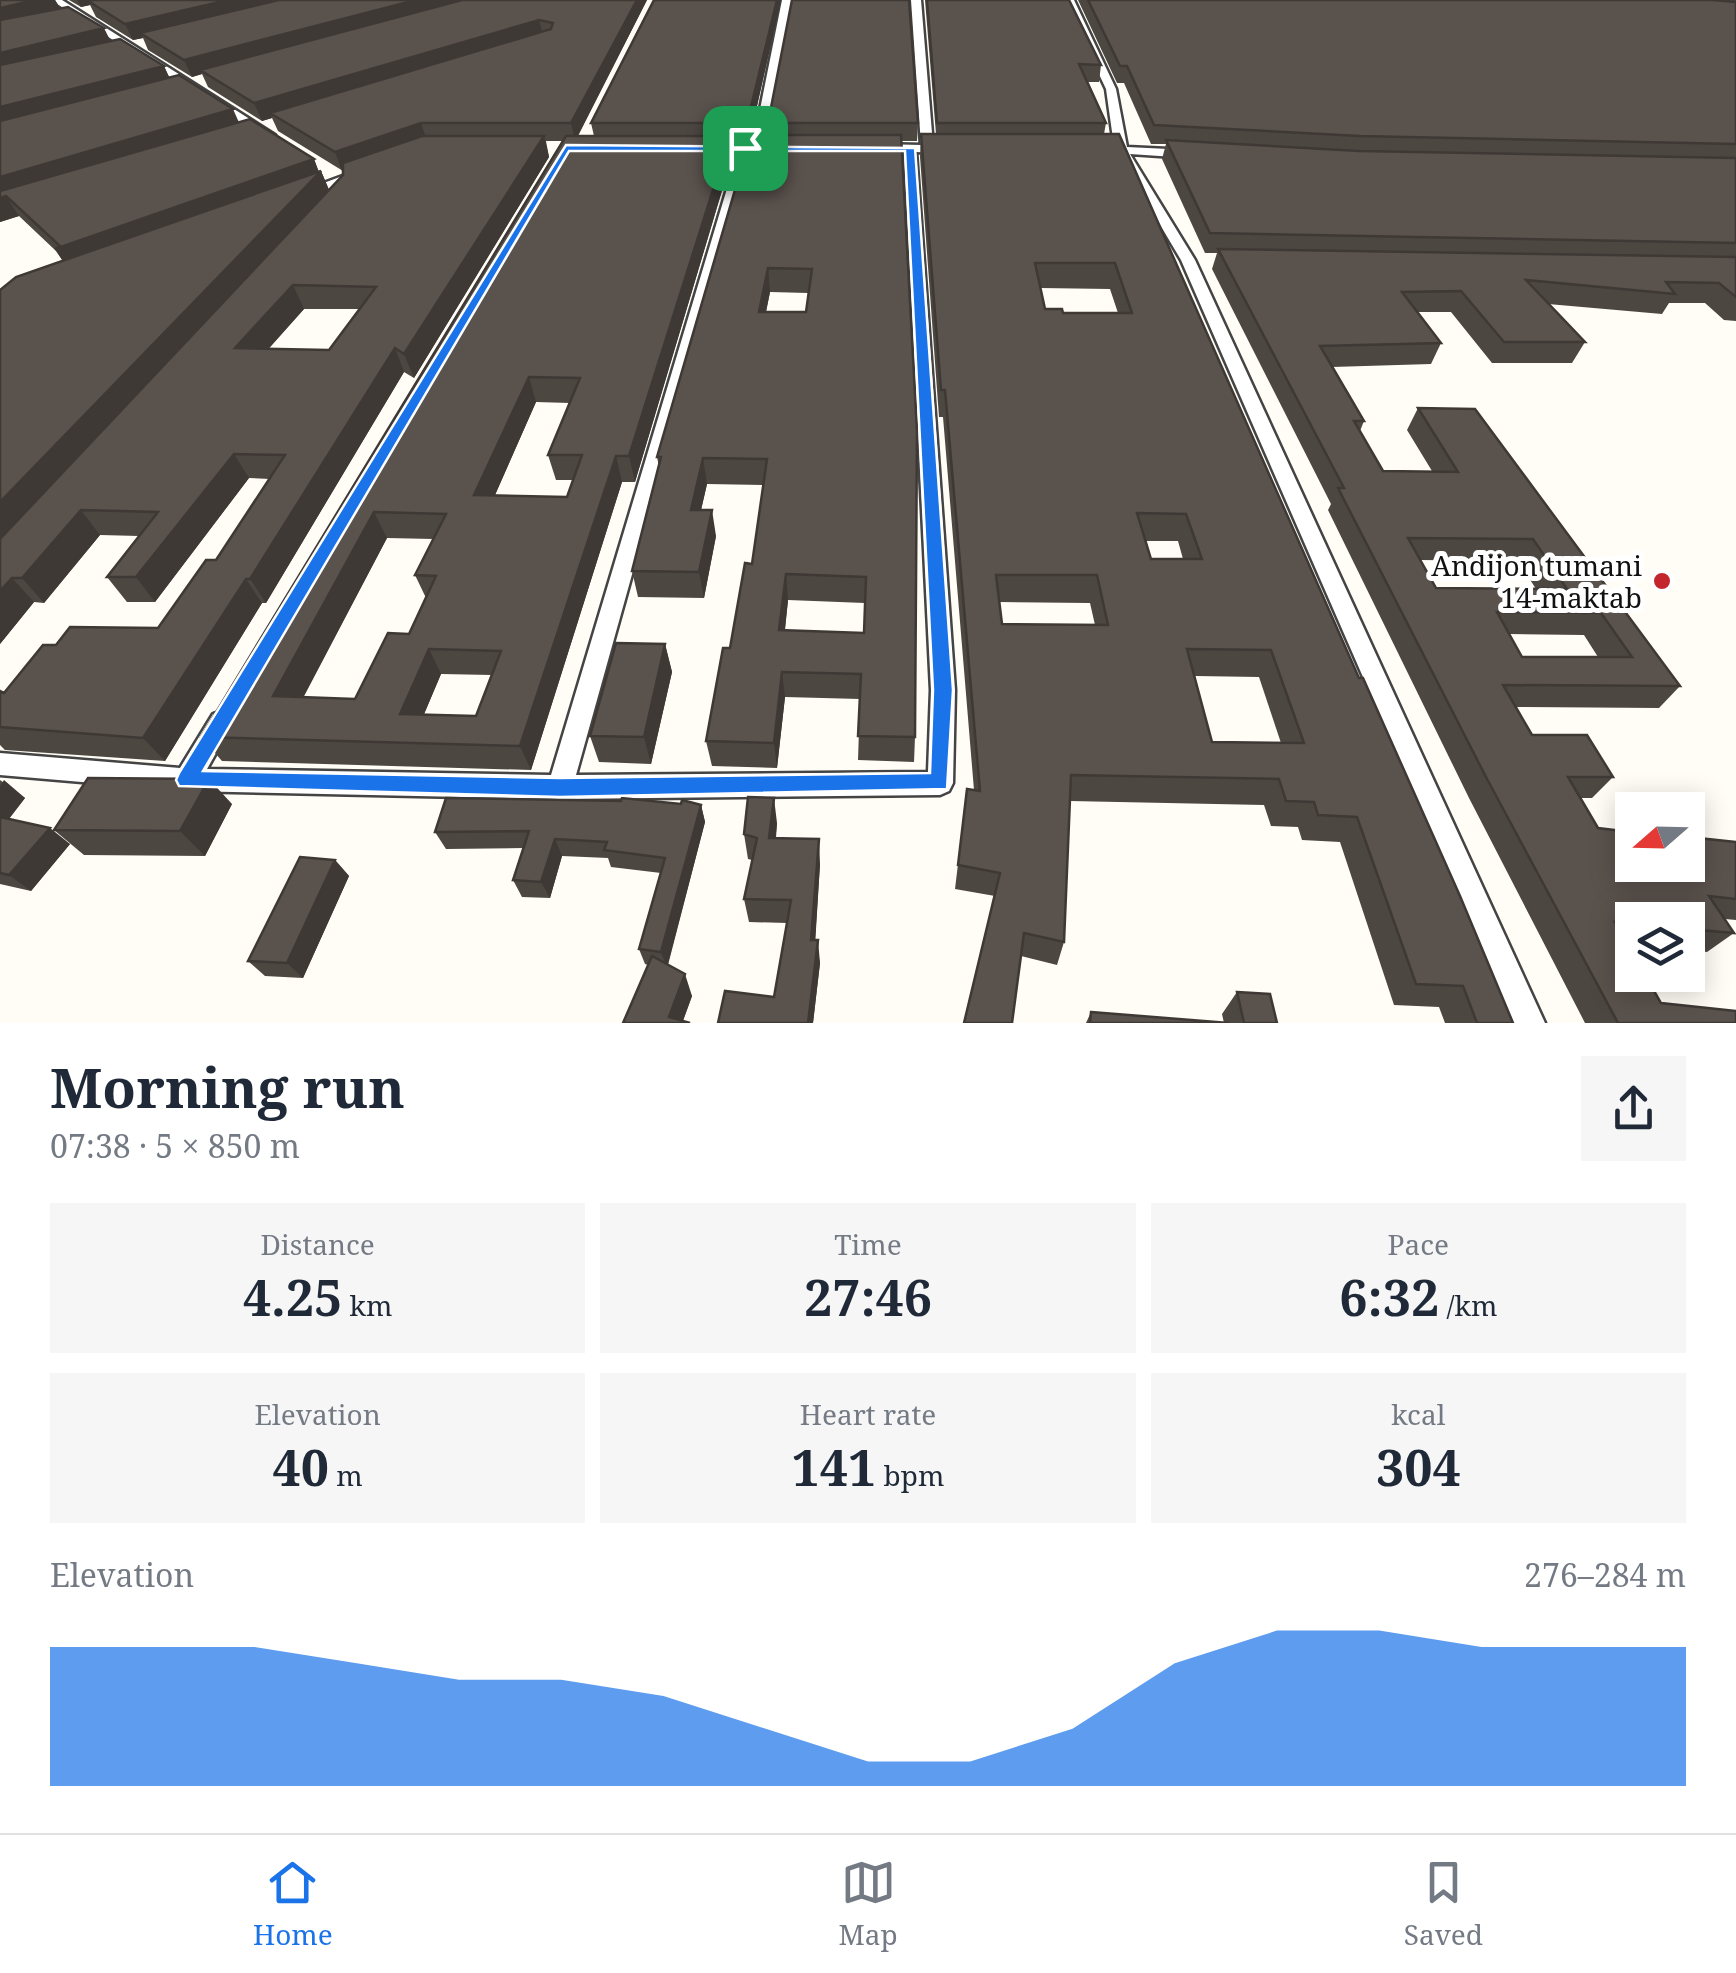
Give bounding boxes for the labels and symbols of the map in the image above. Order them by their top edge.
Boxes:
pin [703,106,788,191]
place label: Andijon tumani 14-maktab [1431,546,1642,616]
marker: Andijon tumani 14-maktab [1651,570,1673,592]
north arrow [1615,792,1705,882]

